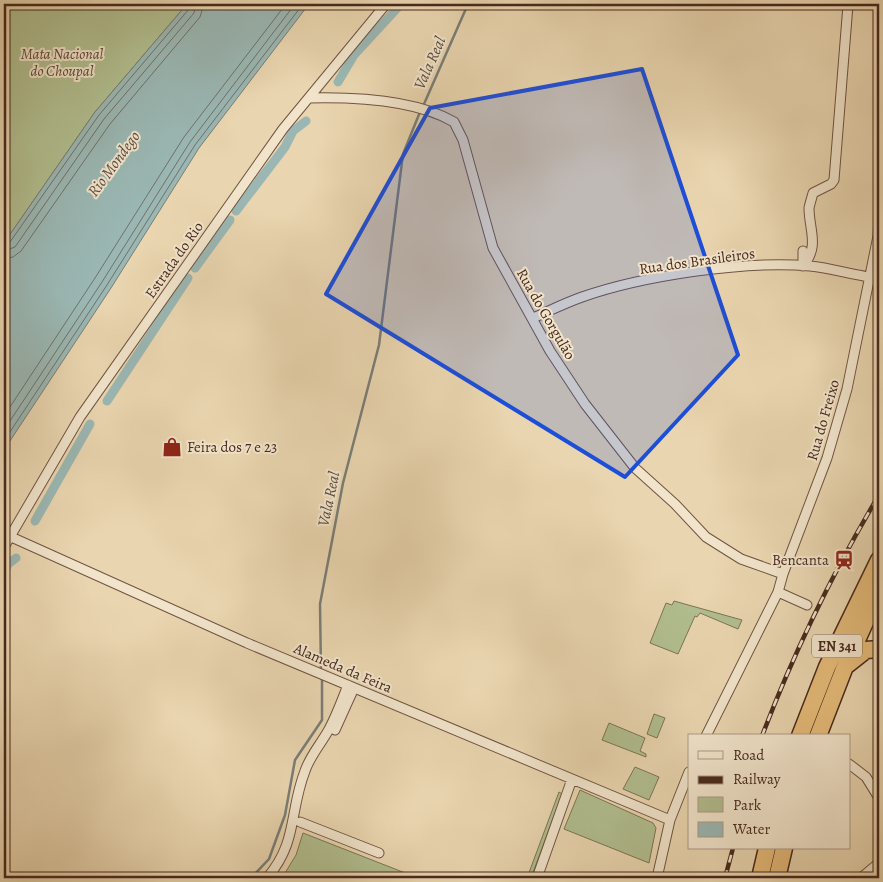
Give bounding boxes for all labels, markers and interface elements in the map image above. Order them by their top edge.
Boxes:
water label: Vala Real [409,33,451,93]
park label: Mata Nacional do Choupal [21,44,104,81]
water label: Rio Mondego [83,127,145,201]
street label: Estrada do Rio [140,218,208,302]
street label: Rua dos Brasileiros [638,243,756,279]
street label: Rua do Gorgulão [512,265,580,363]
street label: Rua do Freixo [802,377,844,463]
shop icon: Feira dos 7 e 23 [161,436,183,458]
place label: Feira dos 7 e 23 [187,437,277,457]
water label: Vala Real [312,470,346,528]
station icon: Bencanta [833,549,855,571]
place label: Bencanta [772,550,829,570]
road number: EN 341 [812,634,862,658]
street label: Alameda da Feira [290,638,395,698]
legend [688,734,850,850]
text: Road [733,745,765,765]
text: Railway [733,769,781,789]
text: Park [733,795,762,815]
text: Water [732,819,770,839]

